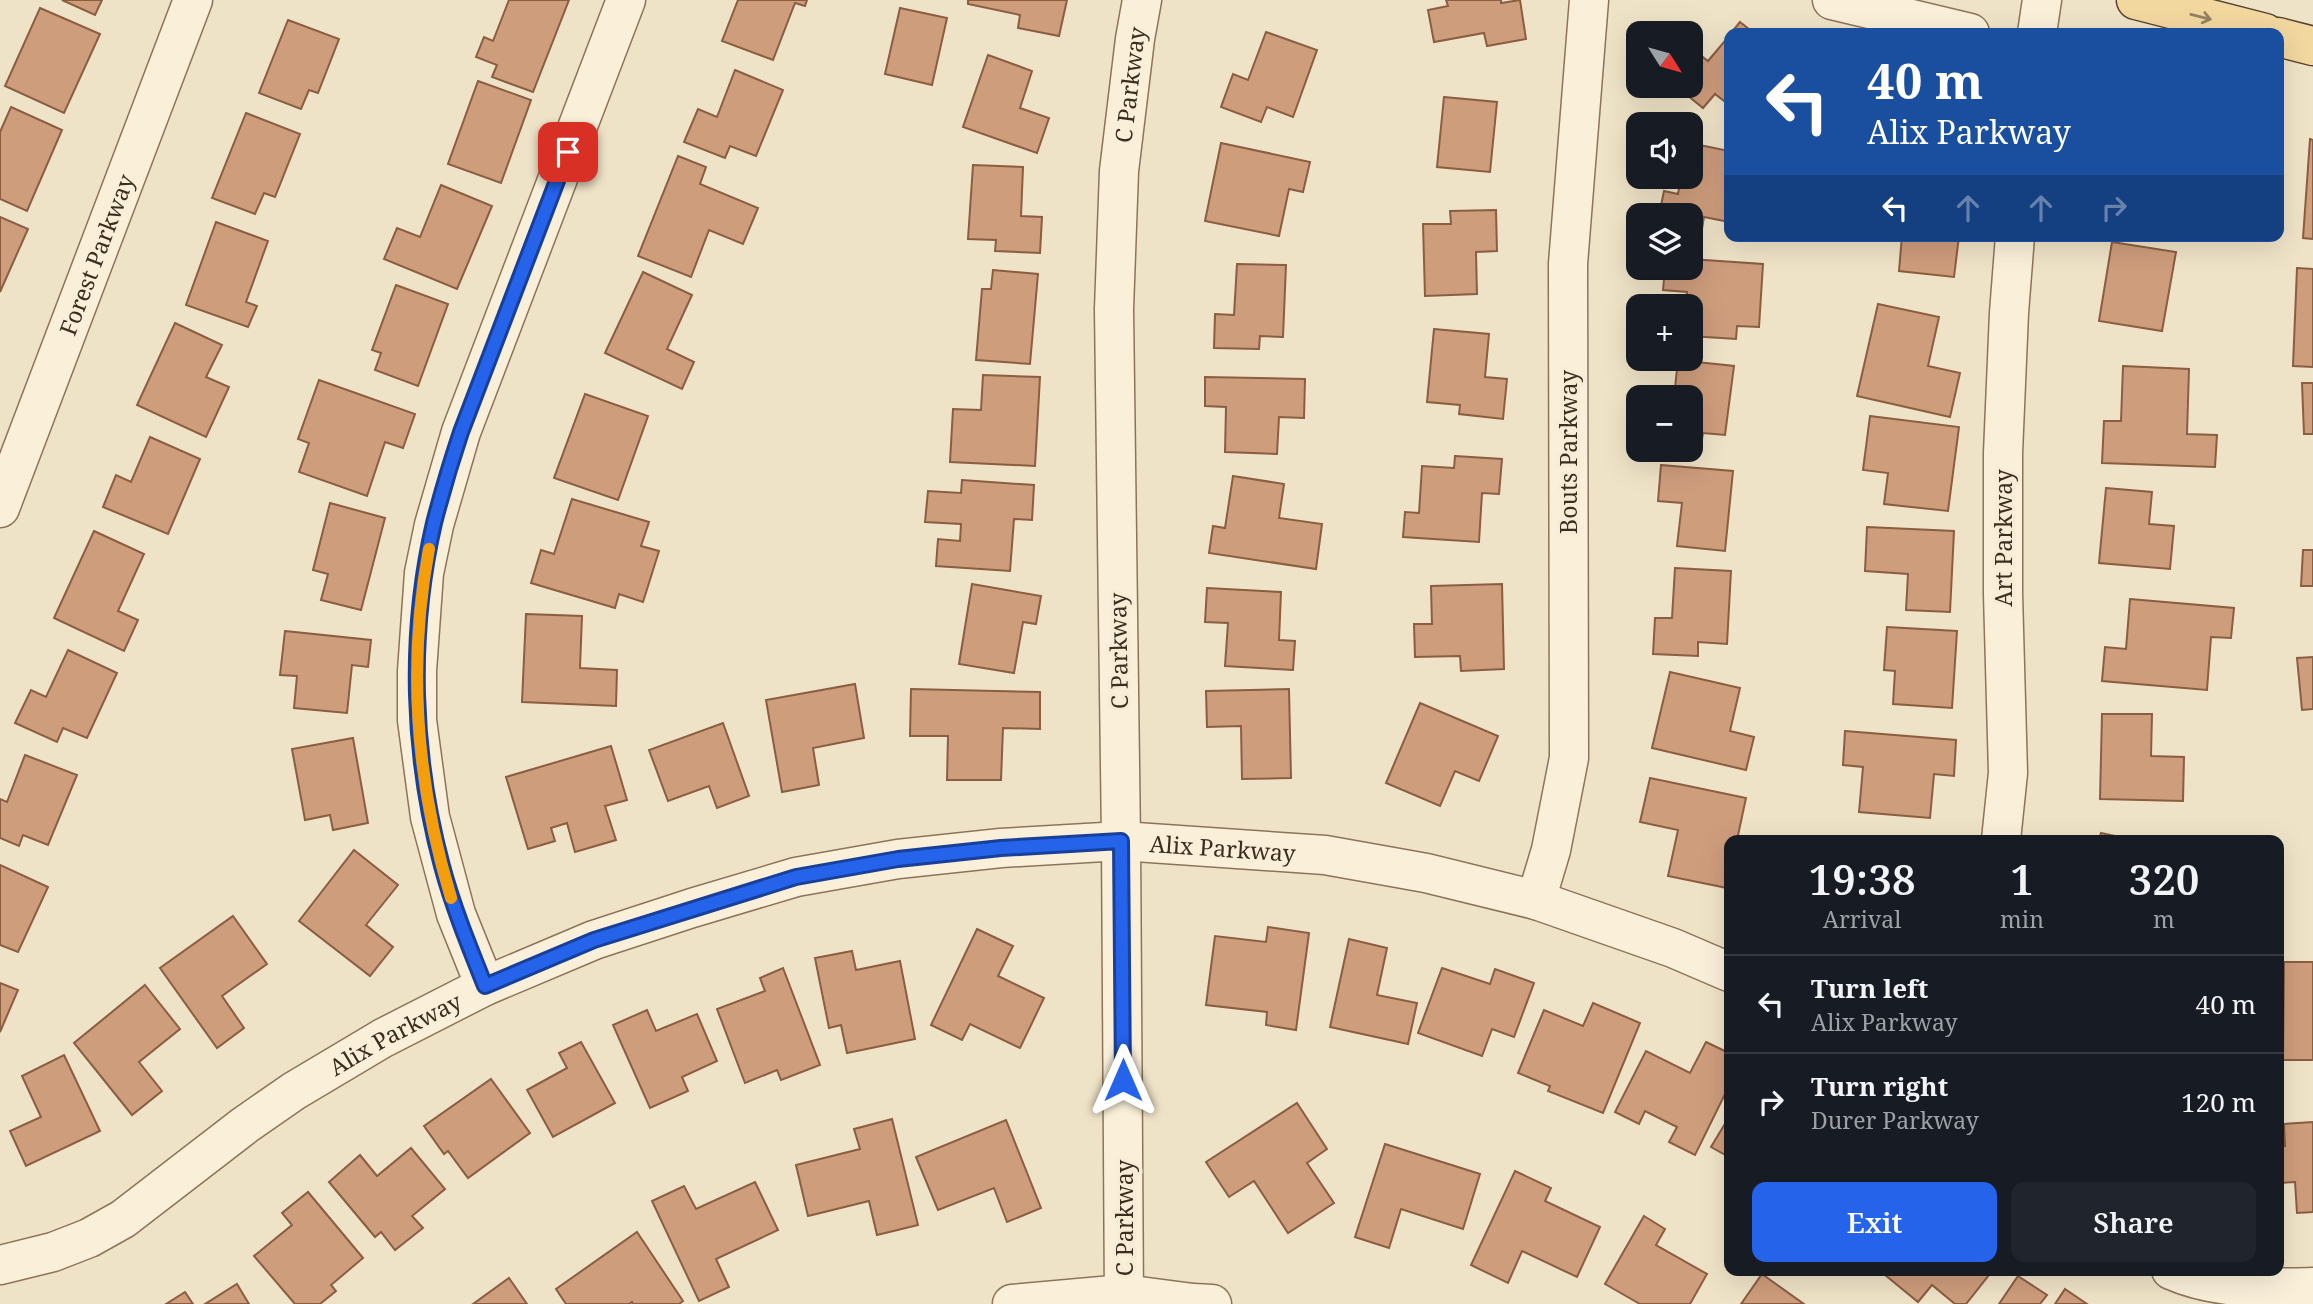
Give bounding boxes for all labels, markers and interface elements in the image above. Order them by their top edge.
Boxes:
one-way arrow [2189,11,2212,24]
north arrow [1626,21,1703,98]
map controls [1626,21,1703,462]
street label: C Parkway [1107,24,1153,145]
text: 40 m [1867,47,1983,113]
icon: left [1752,56,1843,147]
text: Alix Parkway [1867,110,2071,153]
button: sound [1626,112,1703,189]
pin [538,122,598,182]
icon: arrive [549,133,587,171]
street label: Forest Parkway [51,169,141,340]
icon: left [1876,189,1914,227]
icon: ahead [1949,189,1987,227]
icon: ahead [2022,189,2060,227]
icon: right [2095,189,2133,227]
button: layers [1626,203,1703,280]
button: + [1626,294,1703,371]
street label: Bouts Parkway [1552,370,1584,534]
button: − [1626,385,1703,462]
street label: Art Parkway [1987,469,2019,607]
street label: C Parkway [1101,592,1135,710]
street label: Alix Parkway [1148,827,1297,869]
text: 19:38 [1809,850,1916,907]
text: 1 [2010,850,2034,907]
text: 320 [2129,850,2199,907]
text: Arrival [1823,903,1901,935]
text: min [2000,903,2044,935]
text: m [2153,903,2175,935]
text: Turn left [1811,970,1928,1006]
street label: Alix Parkway [323,985,467,1083]
icon: left [1752,985,1790,1023]
text: 40 m [2196,986,2256,1022]
text: Alix Parkway [1811,1006,1957,1038]
position arrow [1086,1043,1160,1117]
text: Turn right [1811,1068,1948,1104]
icon: right [1752,1083,1790,1121]
text: 120 m [2181,1084,2256,1120]
text: Durer Parkway [1811,1104,1979,1136]
street label: C Parkway [1108,1160,1140,1276]
button: Exit [1752,1182,1997,1262]
button: Share [2011,1182,2256,1262]

